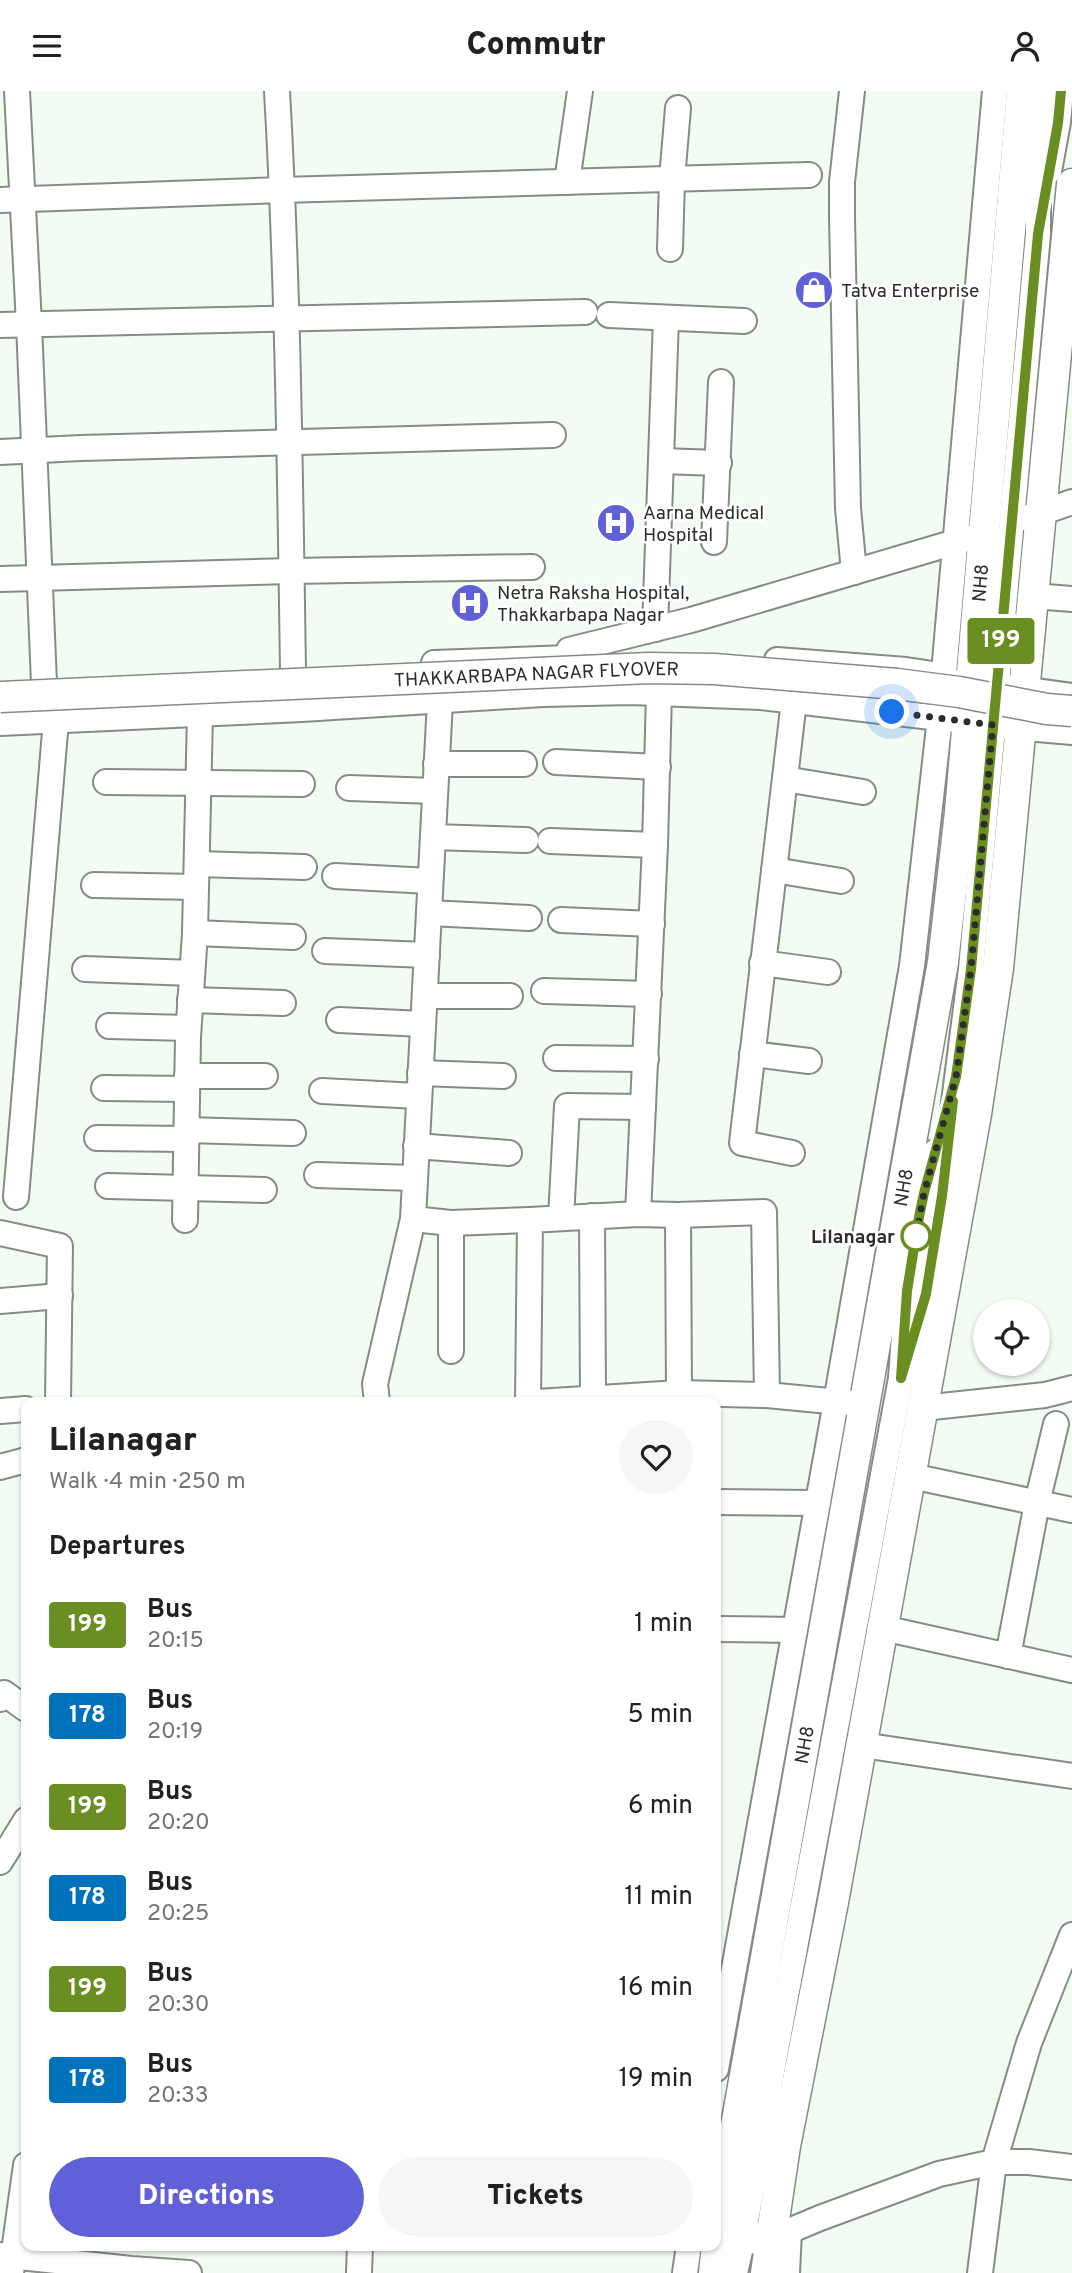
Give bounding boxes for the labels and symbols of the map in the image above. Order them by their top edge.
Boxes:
shop icon: Tatva Enterprise [793,269,835,311]
place label: Tatva Enterprise [841,280,979,304]
hospital icon: Aarna Medical Hospital [595,502,637,544]
place label: Aarna Medical Hospital [643,502,764,548]
street label: NH8 [968,563,995,603]
hospital icon: Netra Raksha Hospital, Thakkarbapa Nagar [449,582,491,624]
place label: Netra Raksha Hospital, Thakkarbapa Nagar [497,582,689,628]
line badge: 199 [961,618,1041,664]
street label: THAKKARBAPA NAGAR FLYOVER [393,658,679,693]
your location [874,694,909,729]
street label: NH8 [890,1167,920,1209]
marker: Lilanagar [901,1221,931,1251]
place label: Lilanagar [811,1226,895,1250]
street label: NH8 [791,1724,821,1766]

